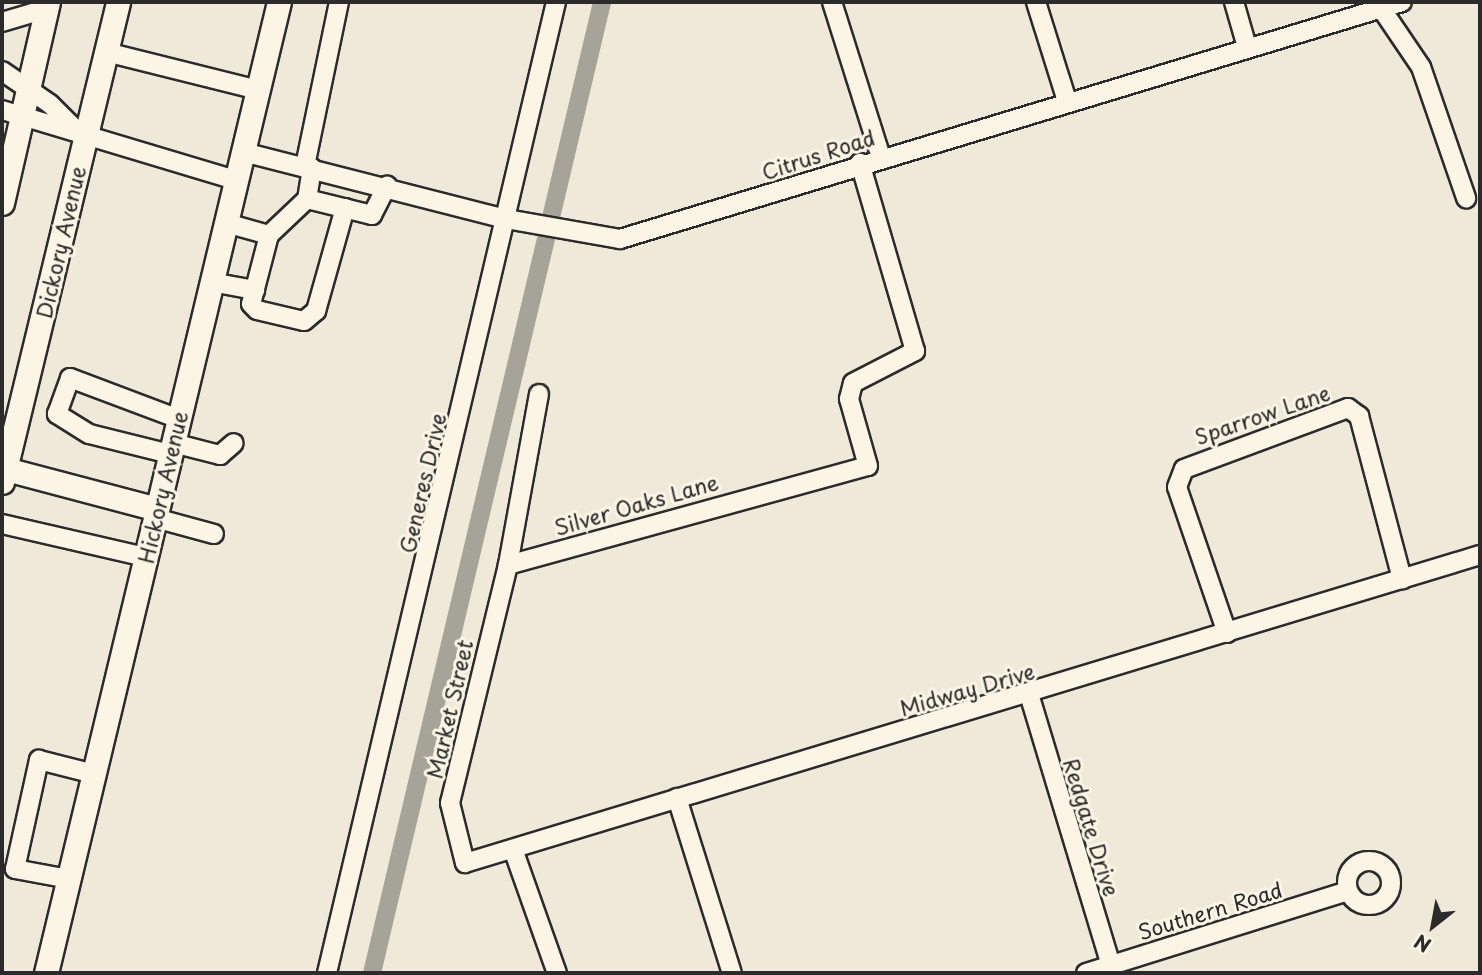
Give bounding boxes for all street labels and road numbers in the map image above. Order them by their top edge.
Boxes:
street label: Citrus Road [758,124,878,184]
street label: Dickory Avenue [30,163,90,321]
street label: Sparrow Lane [1191,379,1333,449]
street label: Hickory Avenue [132,408,192,566]
street label: Generes Drive [394,410,450,556]
street label: Silver Oaks Lane [551,468,721,540]
street label: Market Street [421,636,477,782]
street label: Midway Drive [896,658,1038,720]
street label: Redgate Drive [1059,755,1125,899]
street label: Southern Road [1135,876,1285,944]

